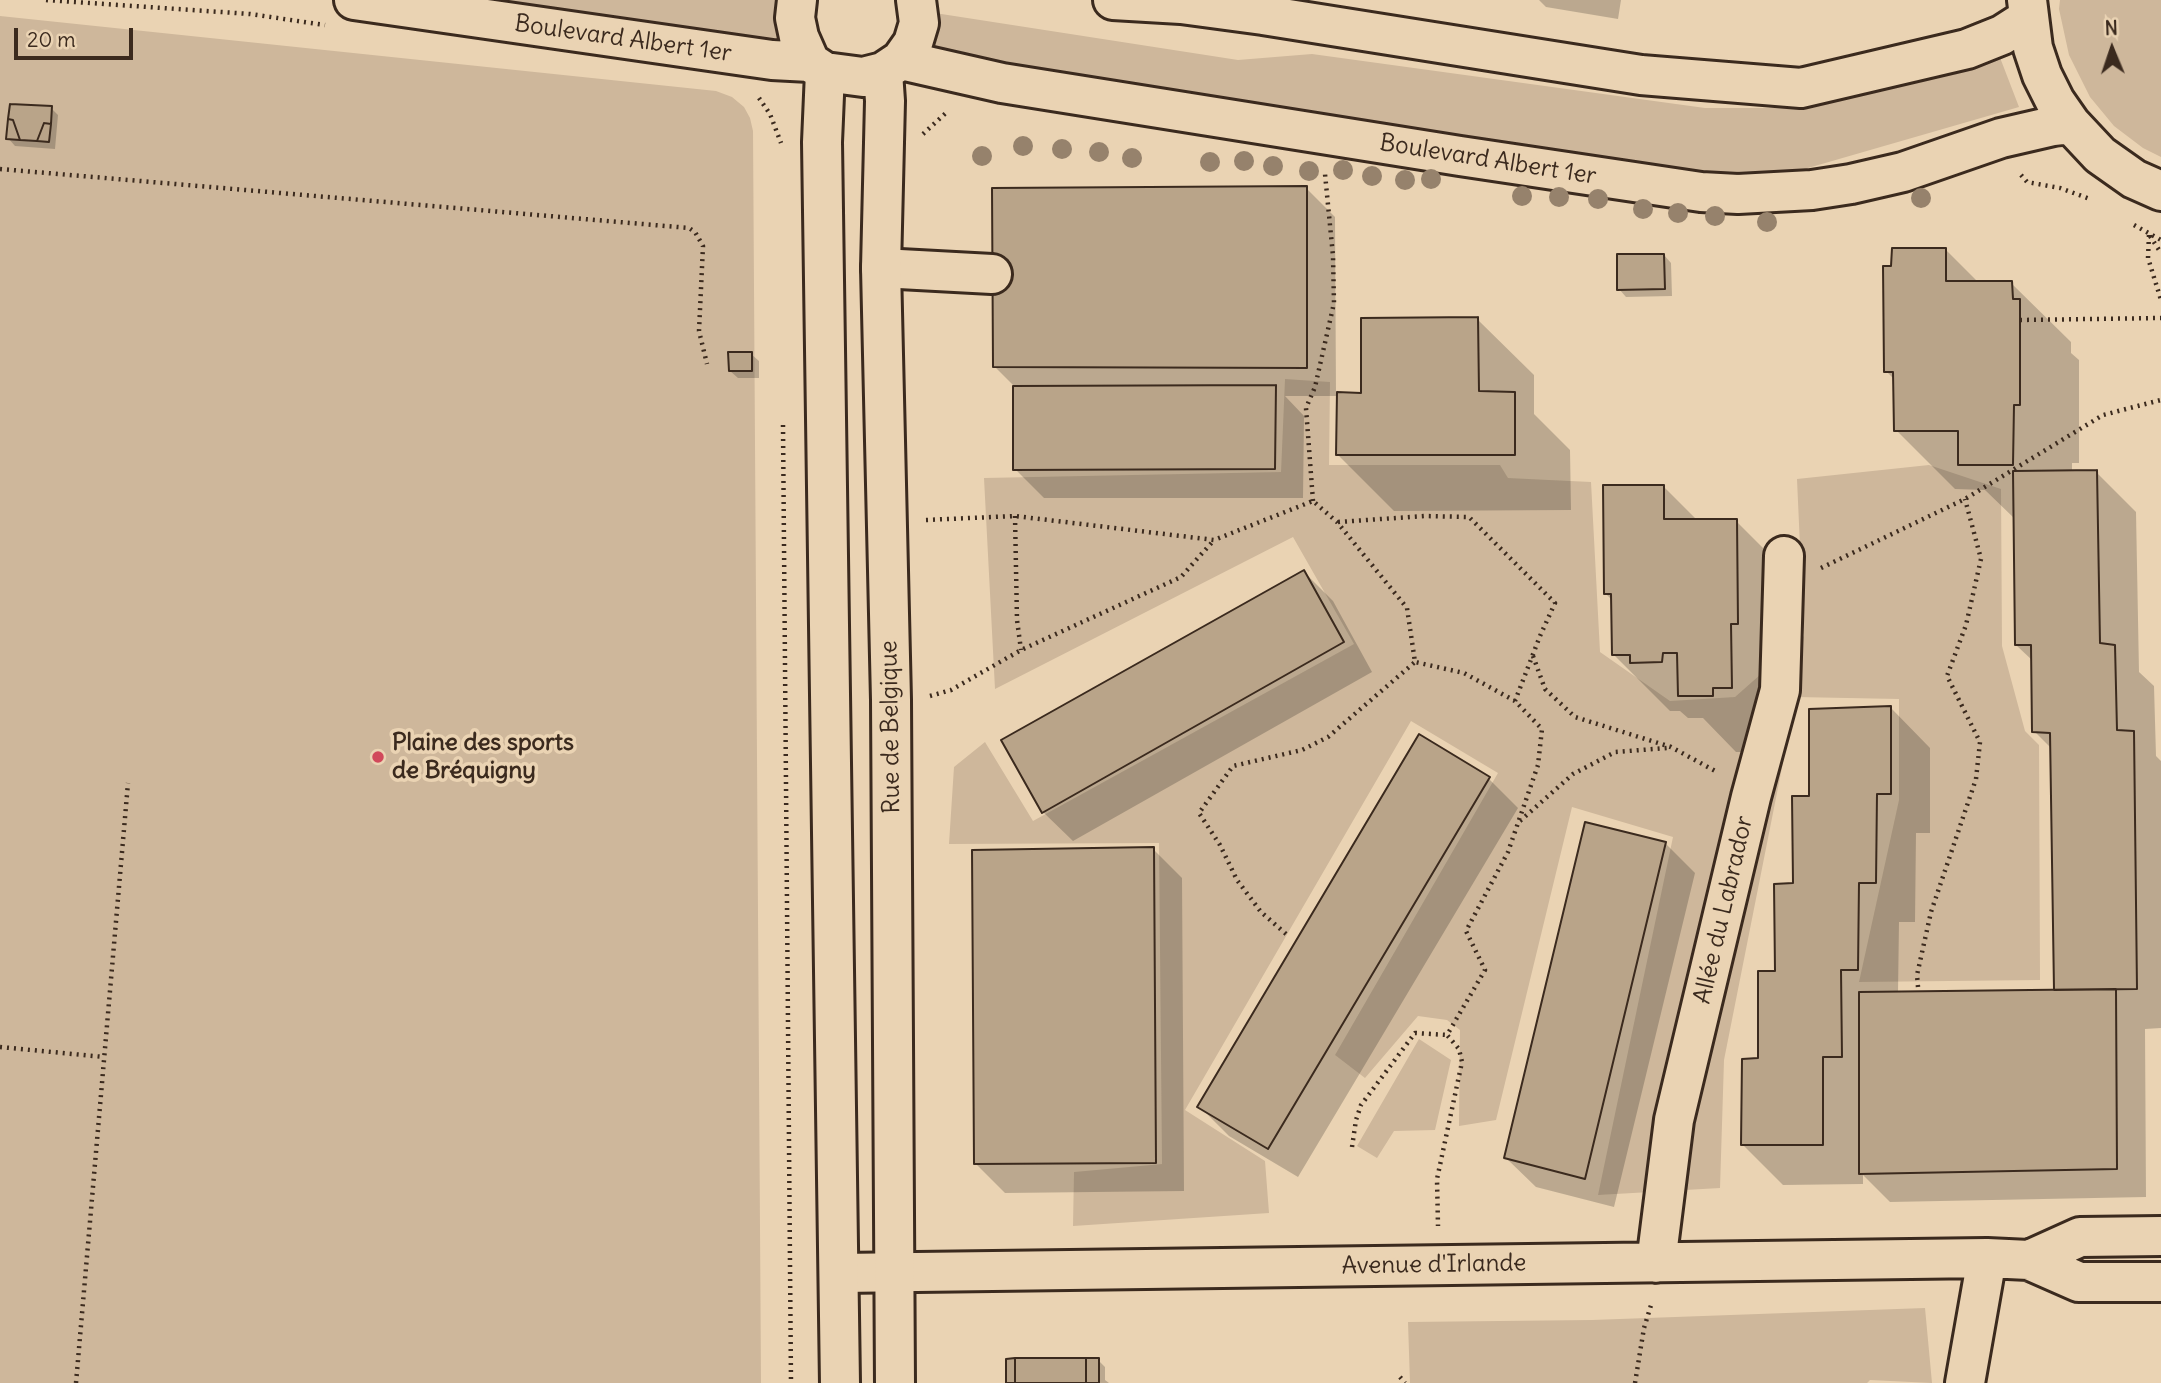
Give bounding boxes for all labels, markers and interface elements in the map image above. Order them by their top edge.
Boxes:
street label: Boulevard Albert 1er [513,10,733,68]
scale bar [18,14,136,58]
north arrow [2077,14,2147,84]
text: N [2104,16,2118,40]
text: 20 m [27,26,76,53]
street label: Boulevard Albert 1er [1378,129,1598,191]
street label: Rue de Belgique [875,640,907,814]
place label: Plaine des sports de Bréquigny [392,729,574,785]
marker: Plaine des sports de Bréquigny [370,749,386,765]
street label: Allée du Labrador [1688,813,1760,1007]
street label: Avenue d'Irlande [1341,1249,1527,1281]

